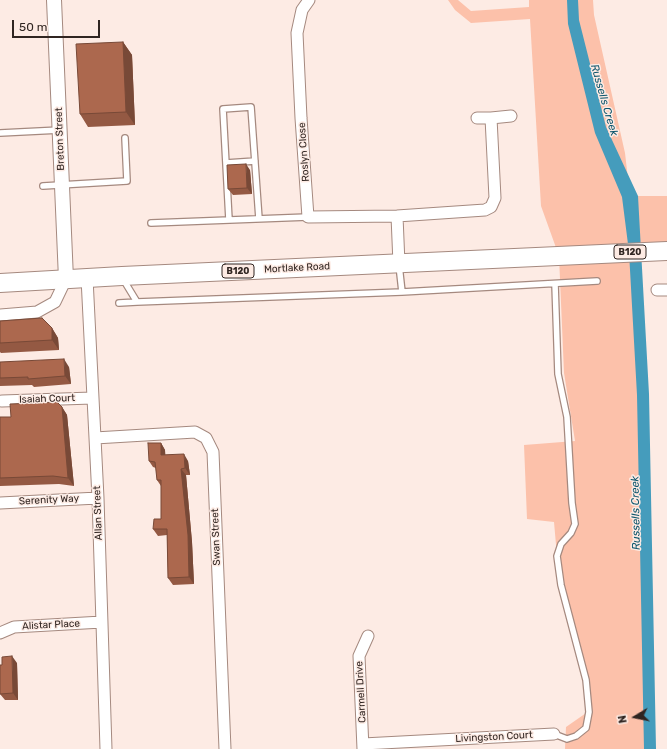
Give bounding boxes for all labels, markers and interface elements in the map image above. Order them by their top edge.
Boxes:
scale bar [14,12,102,38]
text: 50 m [19,20,47,34]
water label: Russells Creek [587,62,621,138]
street label: Breton Street [53,107,67,171]
street label: Roslyn Close [296,122,312,182]
road number: B120 [614,245,646,259]
street label: Mortlake Road [264,260,330,276]
road number: B120 [222,264,254,278]
street label: Isaiah Court [19,392,75,406]
water label: Russells Creek [629,476,643,550]
street label: Allan Street [91,486,105,540]
street label: Serenity Way [19,492,79,508]
street label: Swan Street [209,508,223,566]
street label: Alistar Place [22,617,80,633]
street label: Carmell Drive [353,661,369,723]
north arrow [615,697,655,737]
text: N [616,714,630,724]
street label: Livingston Court [455,729,533,745]

